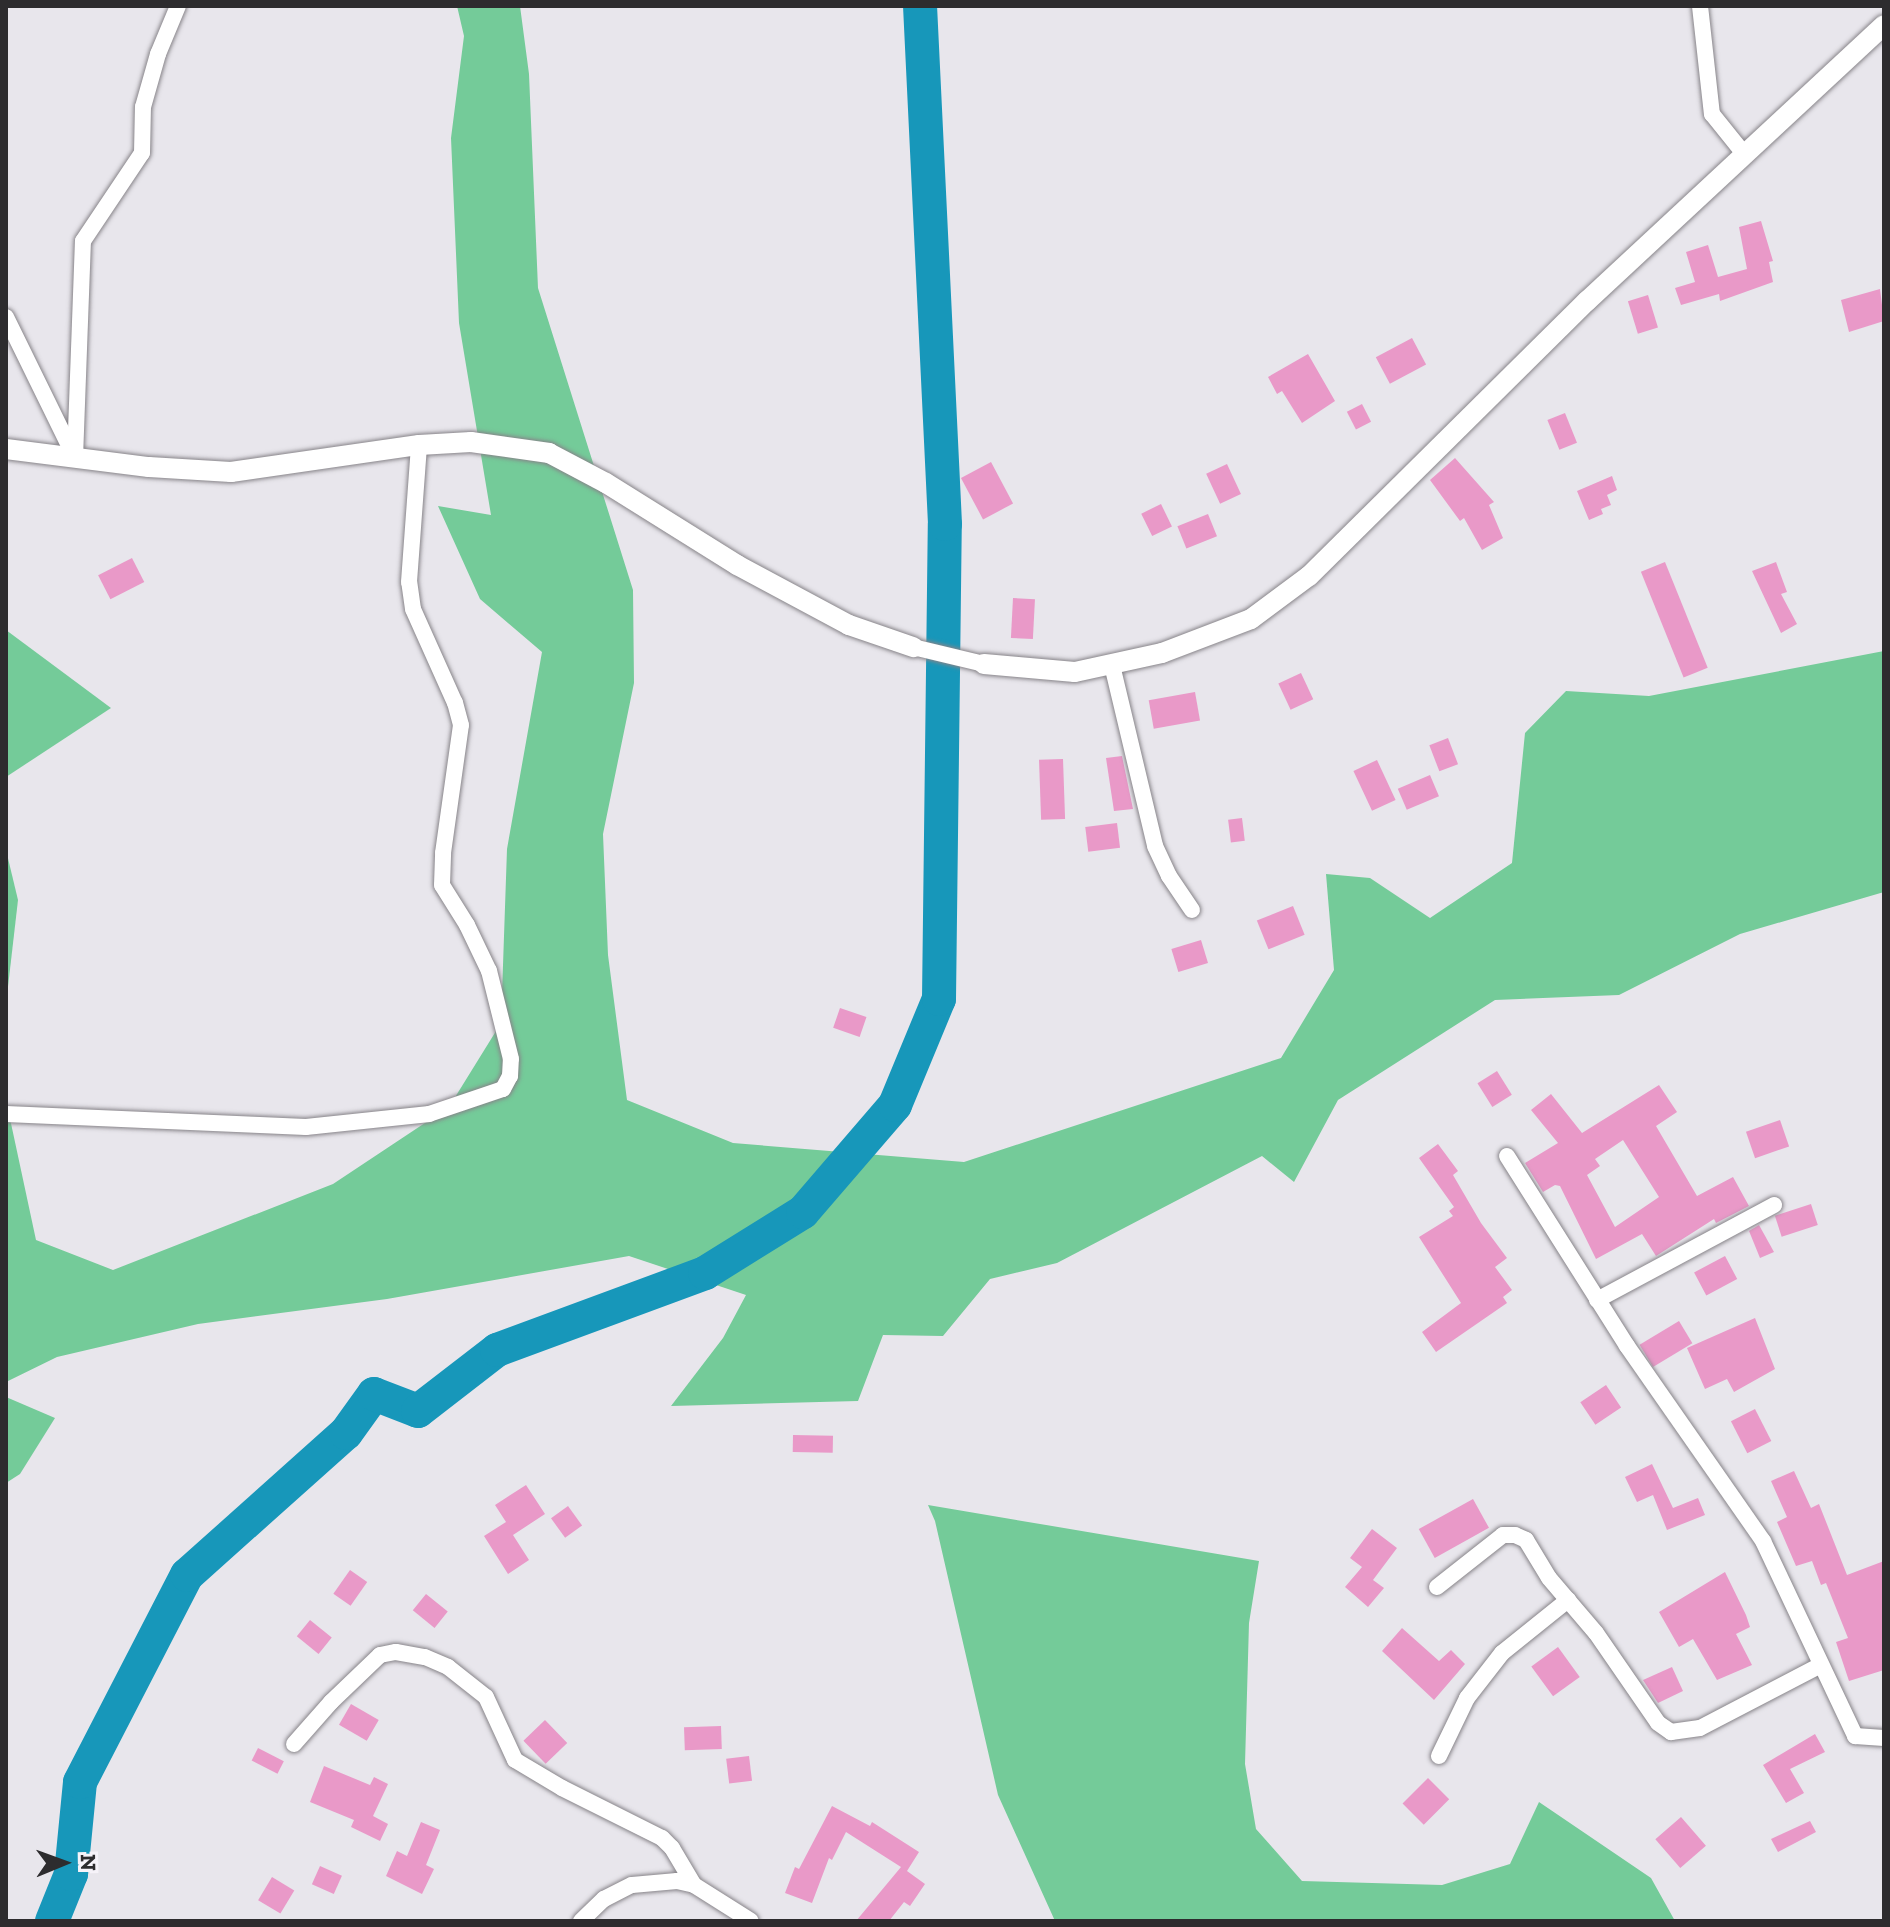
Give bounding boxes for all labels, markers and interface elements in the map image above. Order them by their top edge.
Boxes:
north arrow [24,1823,104,1903]
text: N [75,1854,102,1871]

